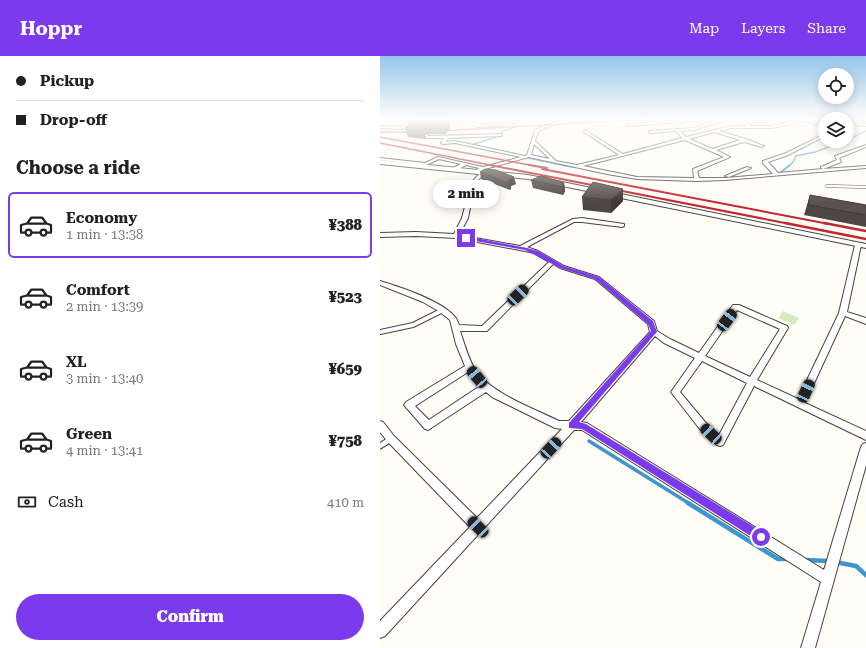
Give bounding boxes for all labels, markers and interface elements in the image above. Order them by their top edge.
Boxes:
text: Hoppr [20,17,82,40]
text: Map [689,20,719,36]
text: Layers [741,20,785,36]
text: Share [807,20,846,36]
map controls [818,68,854,148]
button: locate [818,68,854,104]
text: Pickup [40,72,94,90]
text: Drop-off [40,111,107,129]
button: layers [818,112,854,148]
text: Choose a ride [16,157,140,178]
callout: 2 min [433,180,499,208]
text: 2 min [448,186,484,201]
icon: car [18,207,54,243]
text: Economy [66,209,137,227]
text: ¥388 [328,216,362,234]
text: 1 min · 13:38 [66,227,143,242]
route end [457,229,475,247]
icon: car [18,279,54,315]
text: Comfort [66,281,130,299]
car [505,282,531,308]
text: ¥523 [328,288,362,306]
text: 2 min · 13:39 [66,299,143,314]
car [715,307,739,333]
icon: car [18,351,54,387]
text: XL [66,353,87,371]
text: ¥659 [328,360,362,378]
car [465,364,489,390]
text: 3 min · 13:40 [66,371,143,386]
car [795,378,817,404]
car [698,421,724,447]
icon: car [18,423,54,459]
text: Green [66,425,112,443]
text: ¥758 [328,432,362,450]
car [538,435,564,461]
text: 4 min · 13:41 [66,443,143,458]
icon: cash [16,491,38,513]
text: Cash [48,493,84,511]
text: 410 m [327,495,364,510]
car [465,514,491,540]
route start [752,528,770,546]
button: Confirm [16,594,364,640]

